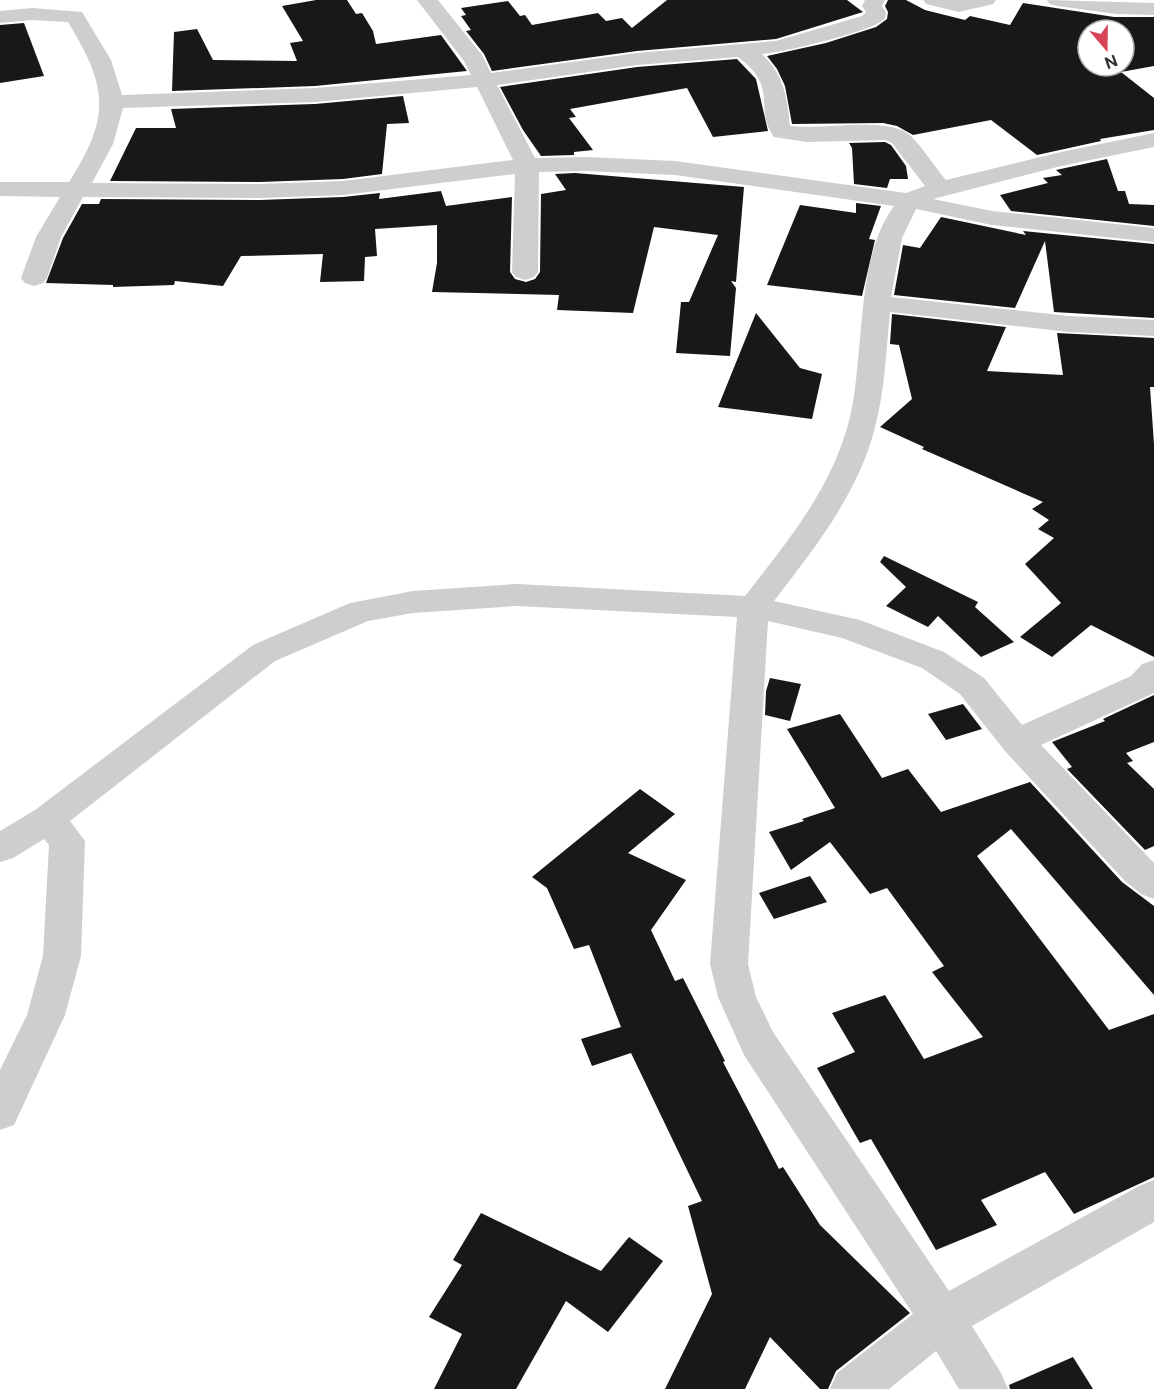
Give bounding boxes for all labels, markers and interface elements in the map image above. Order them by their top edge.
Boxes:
north arrow [1076,18,1136,78]
text: N [1102,51,1120,73]

